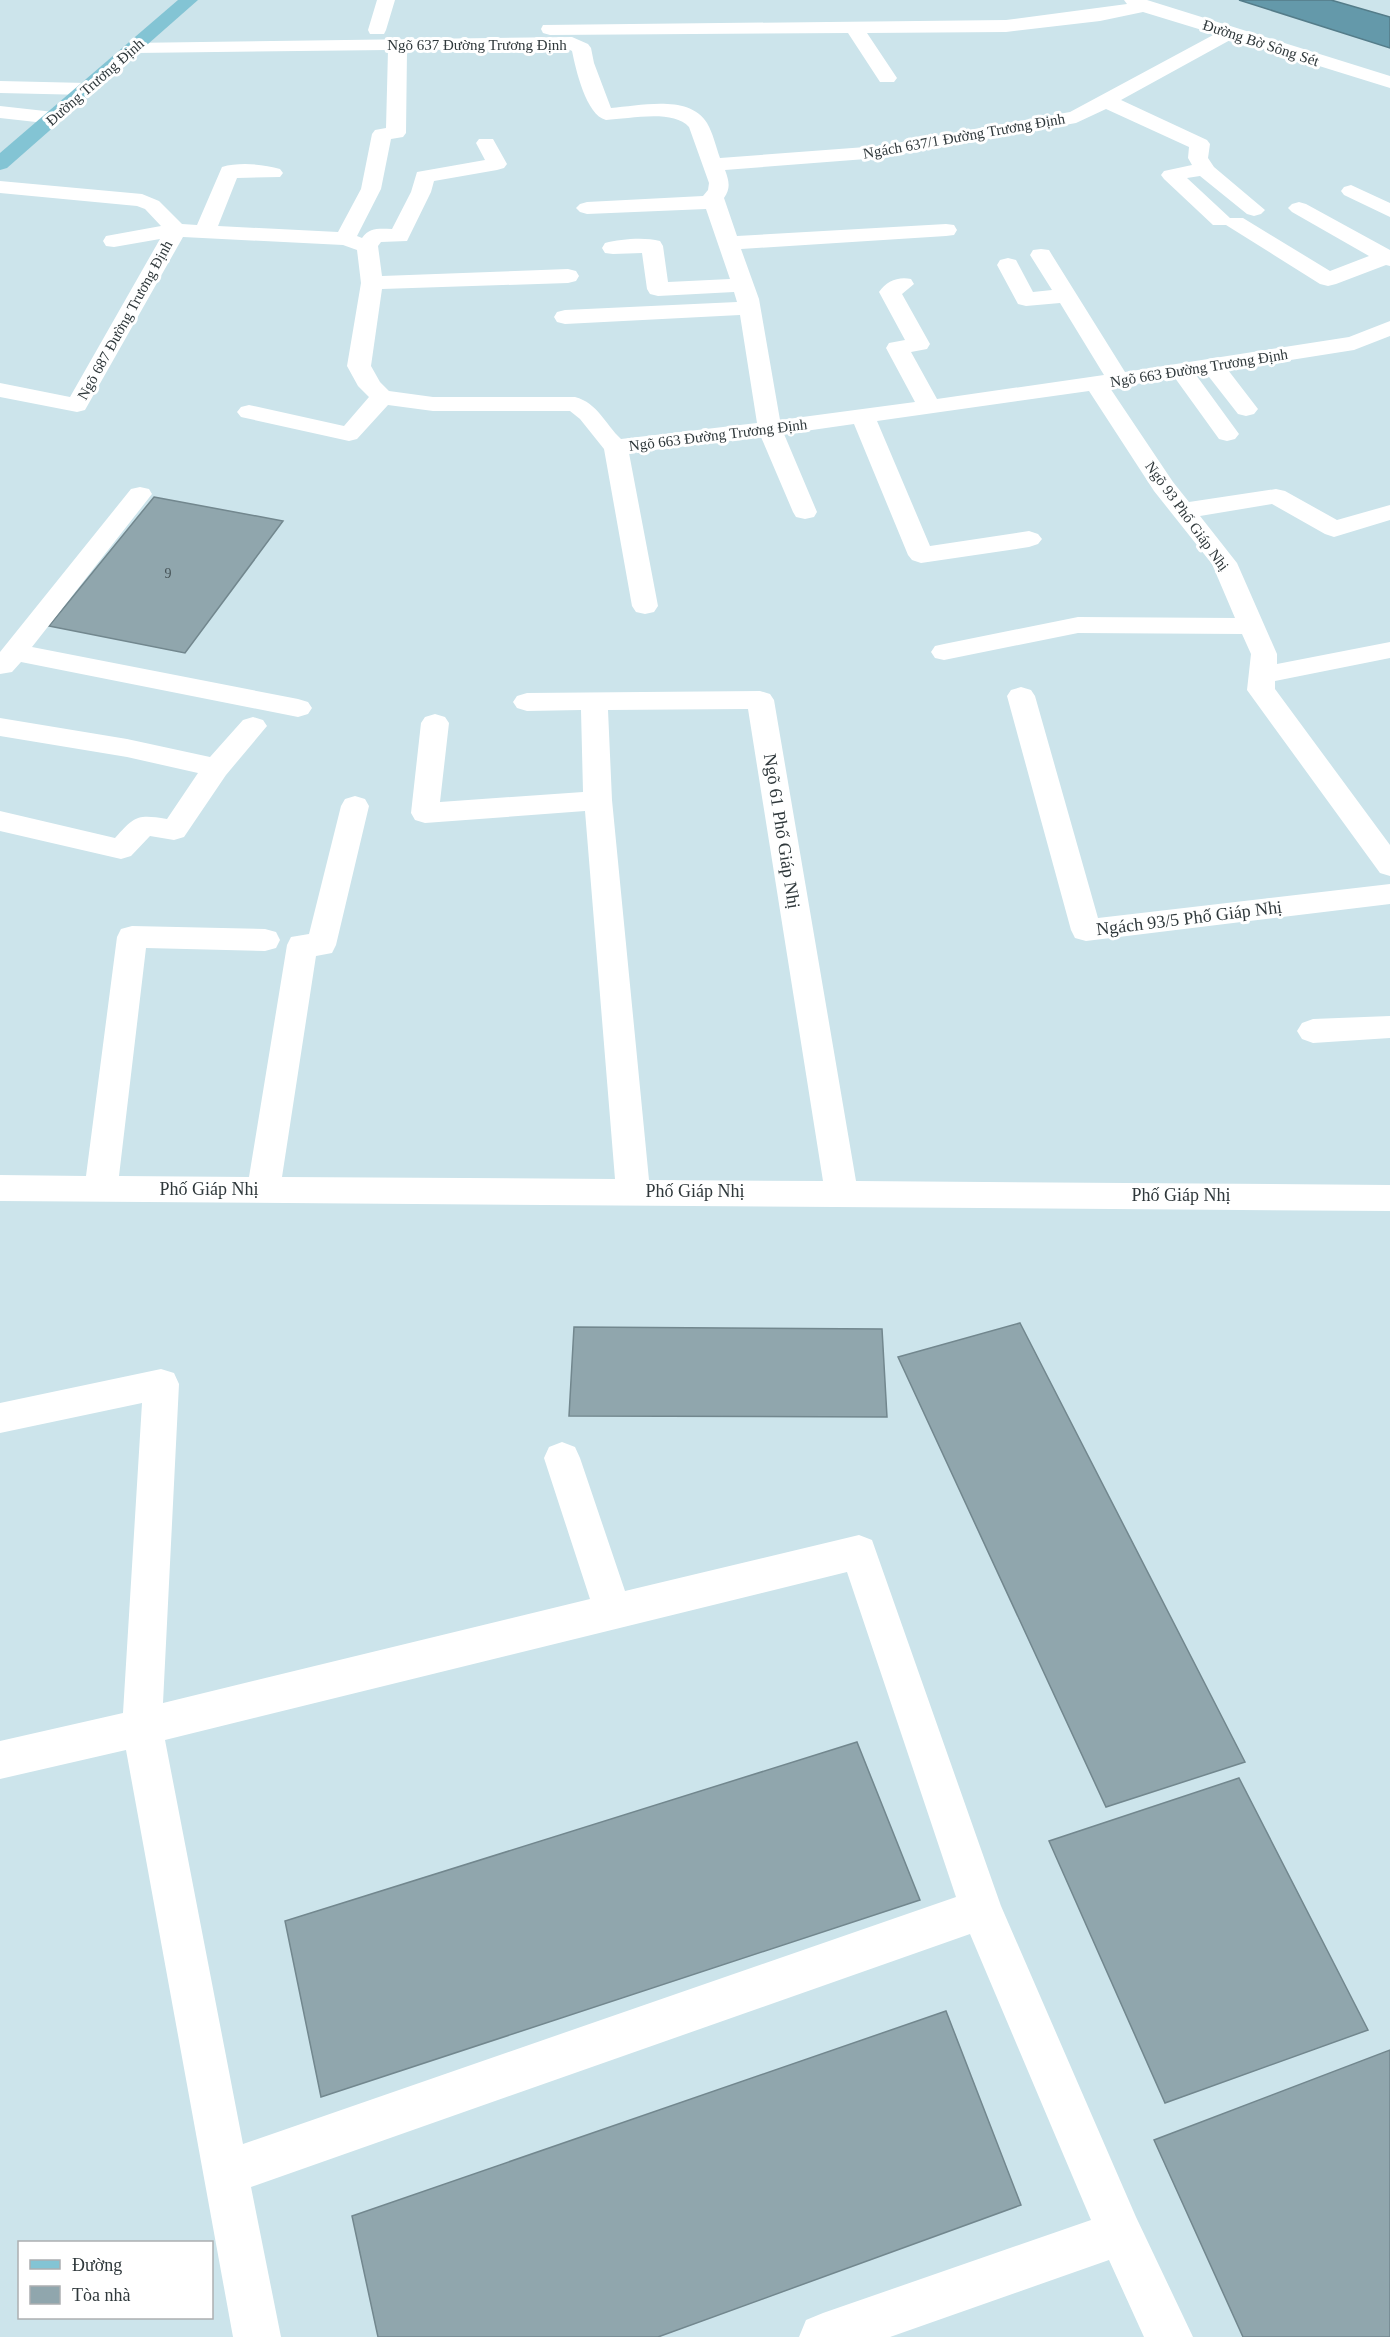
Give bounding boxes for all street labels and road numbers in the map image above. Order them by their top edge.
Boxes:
street label: Đường Bờ Sông Sét [1201,17,1322,70]
street label: Đường Trương Định [43,35,147,129]
street label: Ngõ 637 Đường Trương Định [387,37,567,53]
street label: Ngách 637/1 Đường Trương Định [862,110,1067,162]
street label: Ngõ 687 Đường Trương Định [74,237,176,402]
street label: Ngõ 663 Đường Trương Định [1109,346,1289,390]
street label: Ngõ 663 Đường Trương Định [628,416,809,454]
street label: Ngõ 93 Phố Giáp Nhị [1142,458,1232,574]
street label: Ngõ 61 Phố Giáp Nhị [760,752,804,910]
street label: Ngách 93/5 Phố Giáp Nhị [1095,897,1283,939]
street label: Phố Giáp Nhị [160,1179,259,1199]
street label: Phố Giáp Nhị [646,1181,745,1201]
street label: Phố Giáp Nhị [1132,1185,1231,1205]

